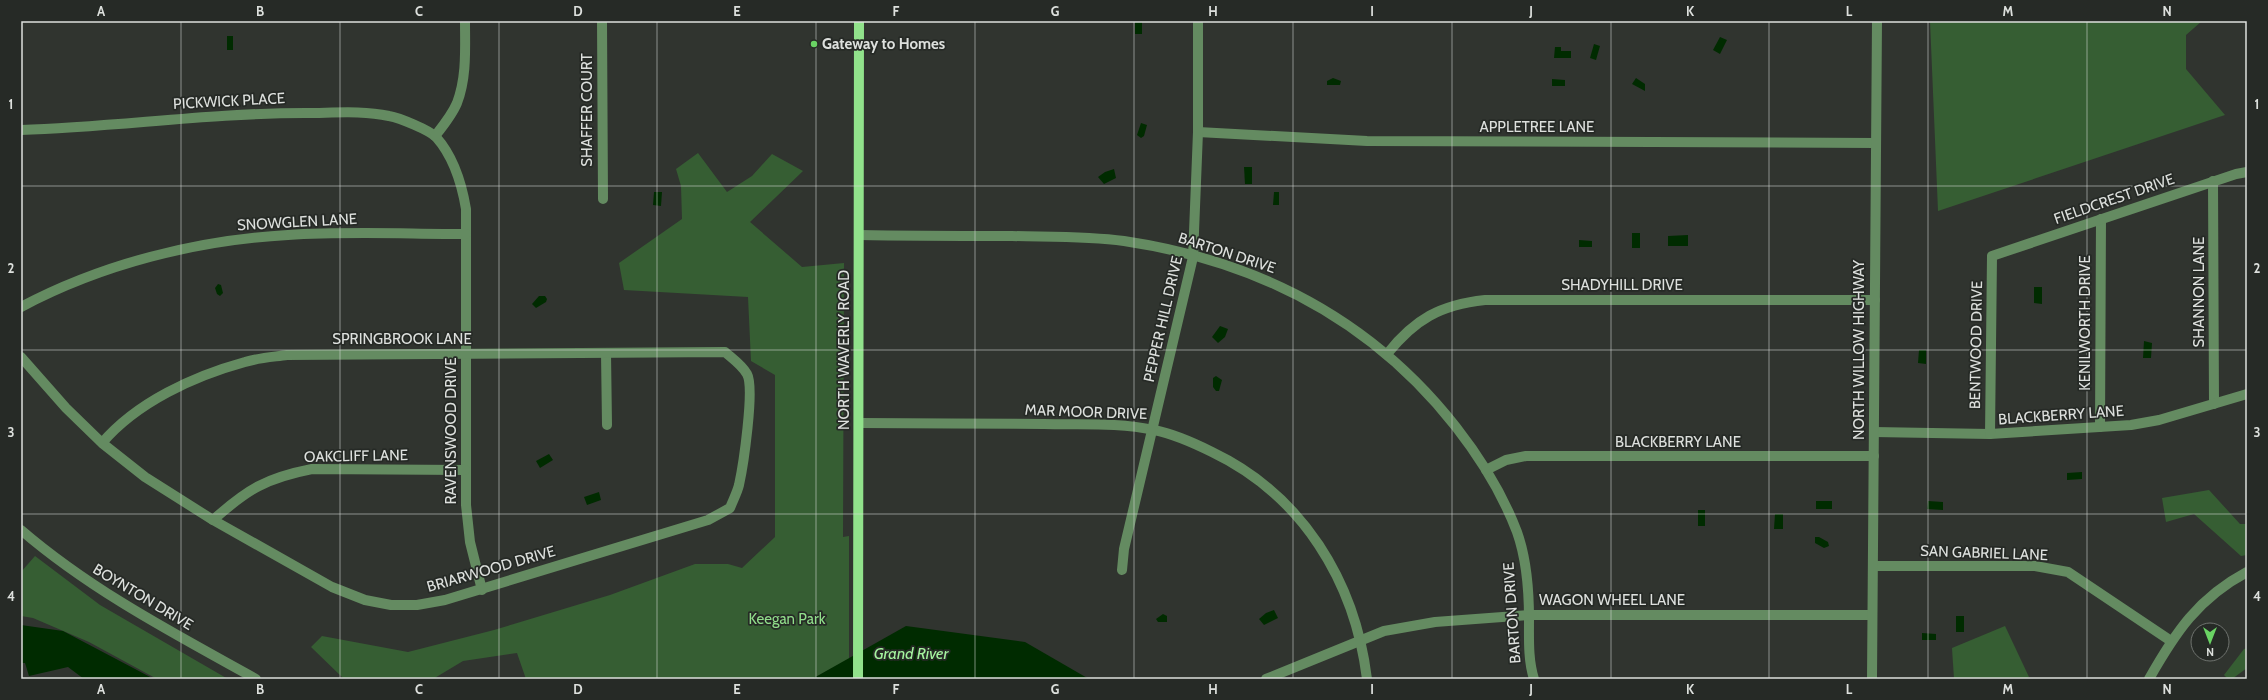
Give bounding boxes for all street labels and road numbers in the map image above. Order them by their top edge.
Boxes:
street label: SHAFFER COURT [578,53,596,167]
street label: PICKWICK PLACE [173,89,285,113]
street label: APPLETREE LANE [1480,118,1594,136]
street label: FIELDCREST DRIVE [2051,170,2177,228]
street label: SNOWGLEN LANE [236,210,358,234]
street label: BARTON DRIVE [1176,229,1278,277]
street label: SHANNON LANE [2190,237,2208,347]
street label: PEPPER HILL DRIVE [1140,254,1186,384]
street label: KENILWORTH DRIVE [2076,255,2094,391]
street label: NORTH WILLOW HIGHWAY [1850,259,1868,440]
street label: NORTH WAVERLY ROAD [835,270,853,430]
street label: SHADYHILL DRIVE [1561,276,1683,294]
street label: BENTWOOD DRIVE [1966,281,1986,409]
street label: SPRINGBROOK LANE [332,330,472,348]
street label: RAVENSWOOD DRIVE [442,357,460,505]
street label: MAR MOOR DRIVE [1024,401,1148,423]
street label: BLACKBERRY LANE [1998,402,2124,428]
street label: BLACKBERRY LANE [1615,433,1741,451]
street label: OAKCLIFF LANE [304,446,408,466]
street label: BRIARWOOD DRIVE [425,542,557,596]
street label: SAN GABRIEL LANE [1920,542,2048,564]
street label: BOYNTON DRIVE [90,560,196,634]
street label: BARTON DRIVE [1499,562,1525,664]
street label: WAGON WHEEL LANE [1539,591,1685,609]

